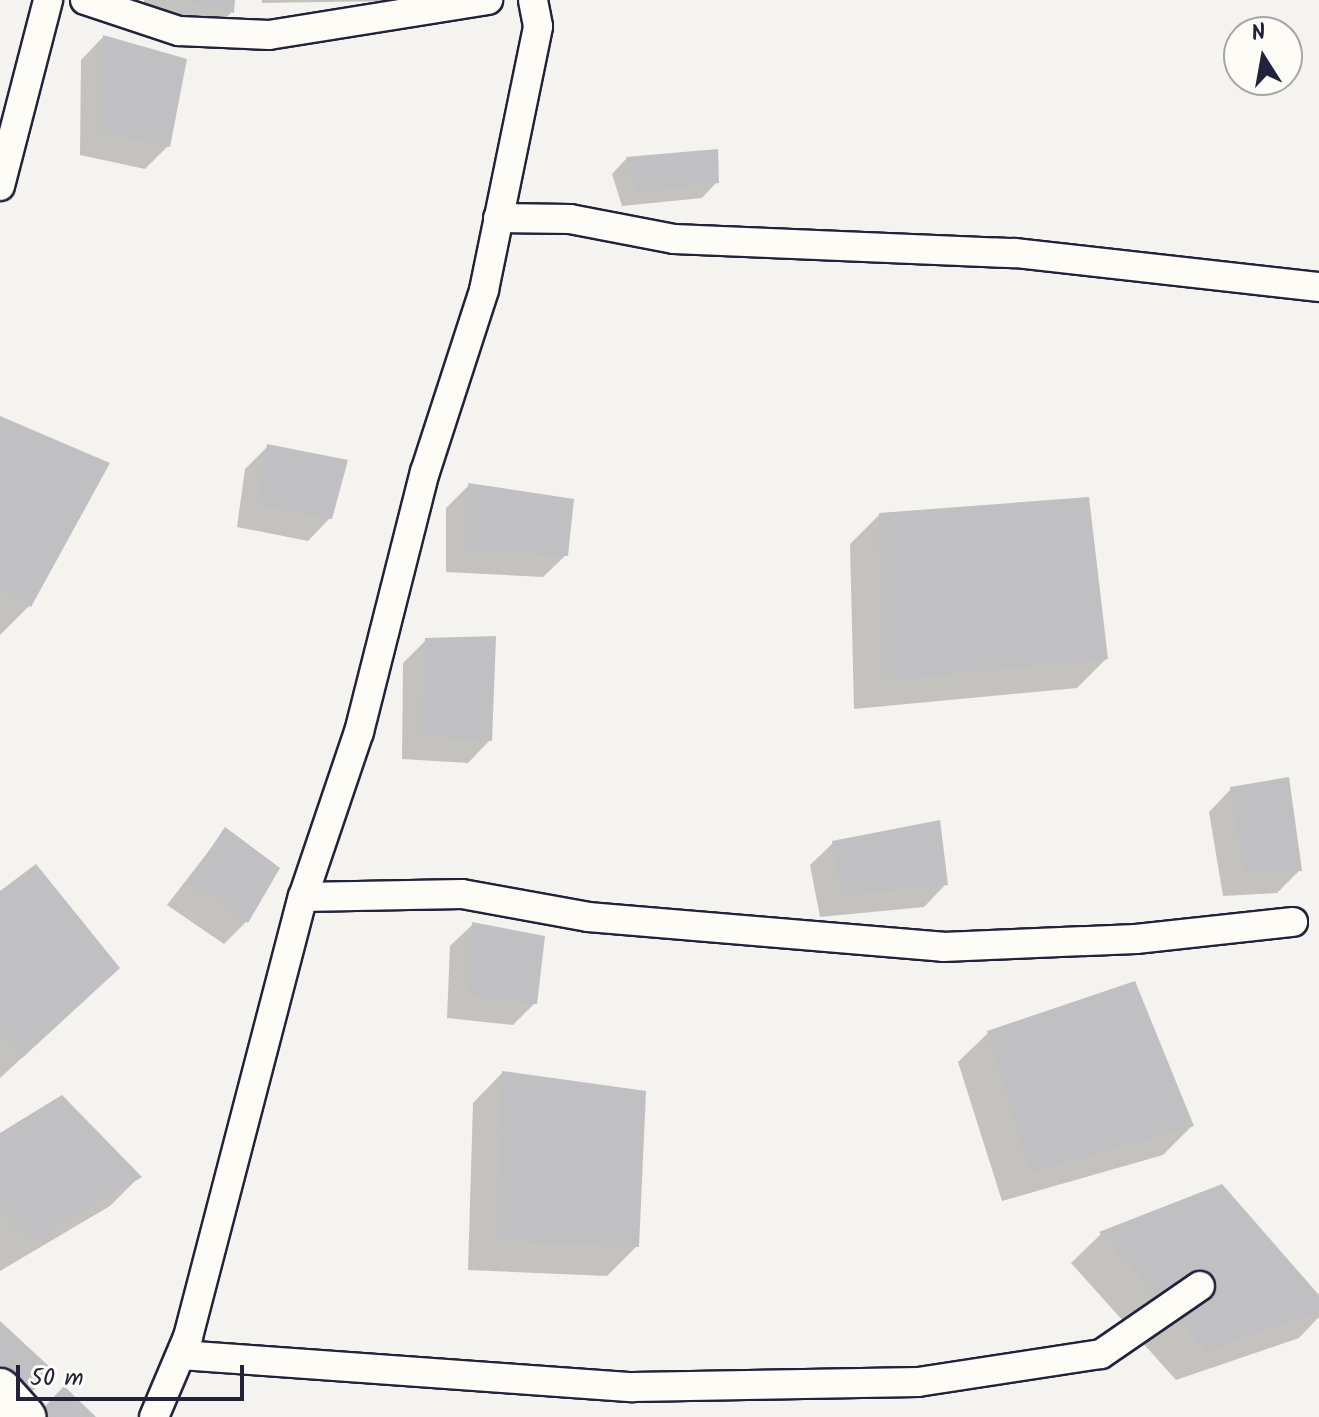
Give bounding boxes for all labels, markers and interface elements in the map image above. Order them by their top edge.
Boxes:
text: N [1249,15,1269,52]
north arrow [1223,16,1303,96]
scale bar [20,1349,248,1399]
text: 50 m [30,1359,84,1398]

